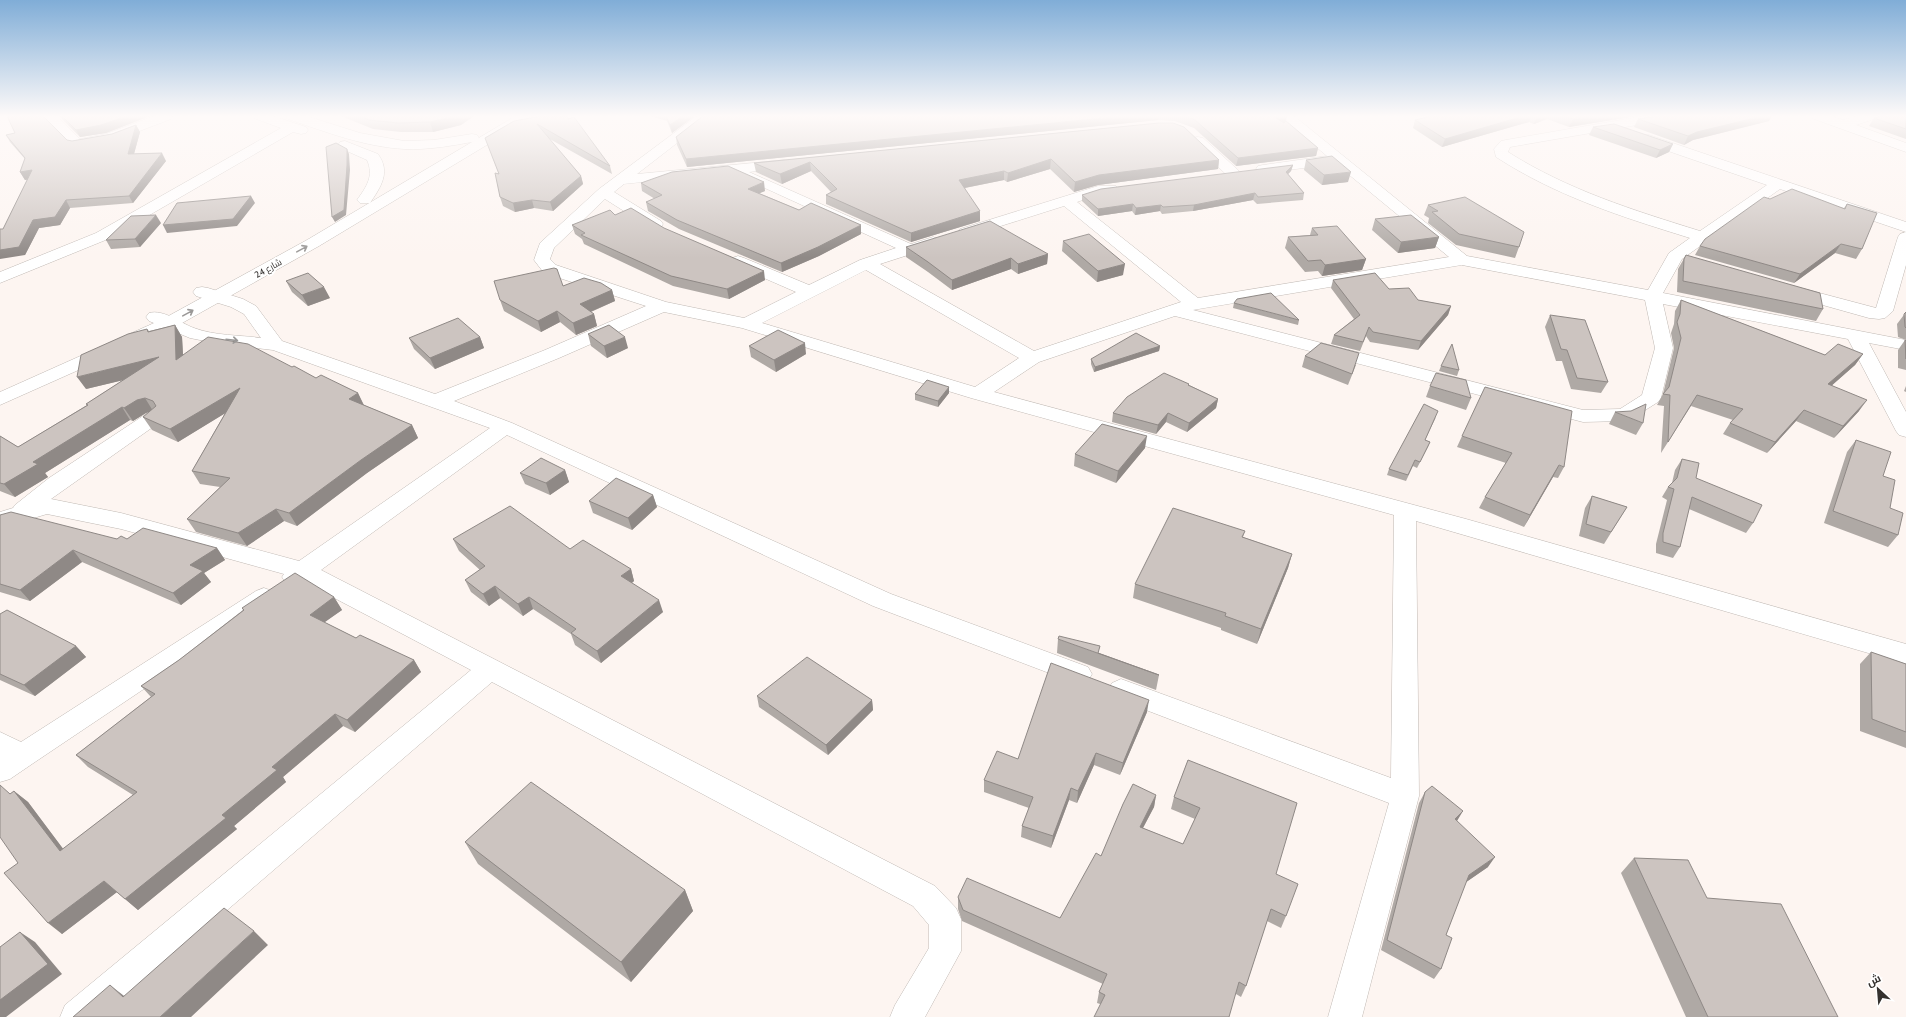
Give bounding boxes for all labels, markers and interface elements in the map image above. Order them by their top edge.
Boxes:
one-way arrow [296,245,308,253]
street label: شارع 24 [252,256,284,281]
one-way arrow [182,308,194,316]
one-way arrow [225,337,238,344]
north arrow [1858,969,1898,1009]
text: ش [1864,971,1883,989]

